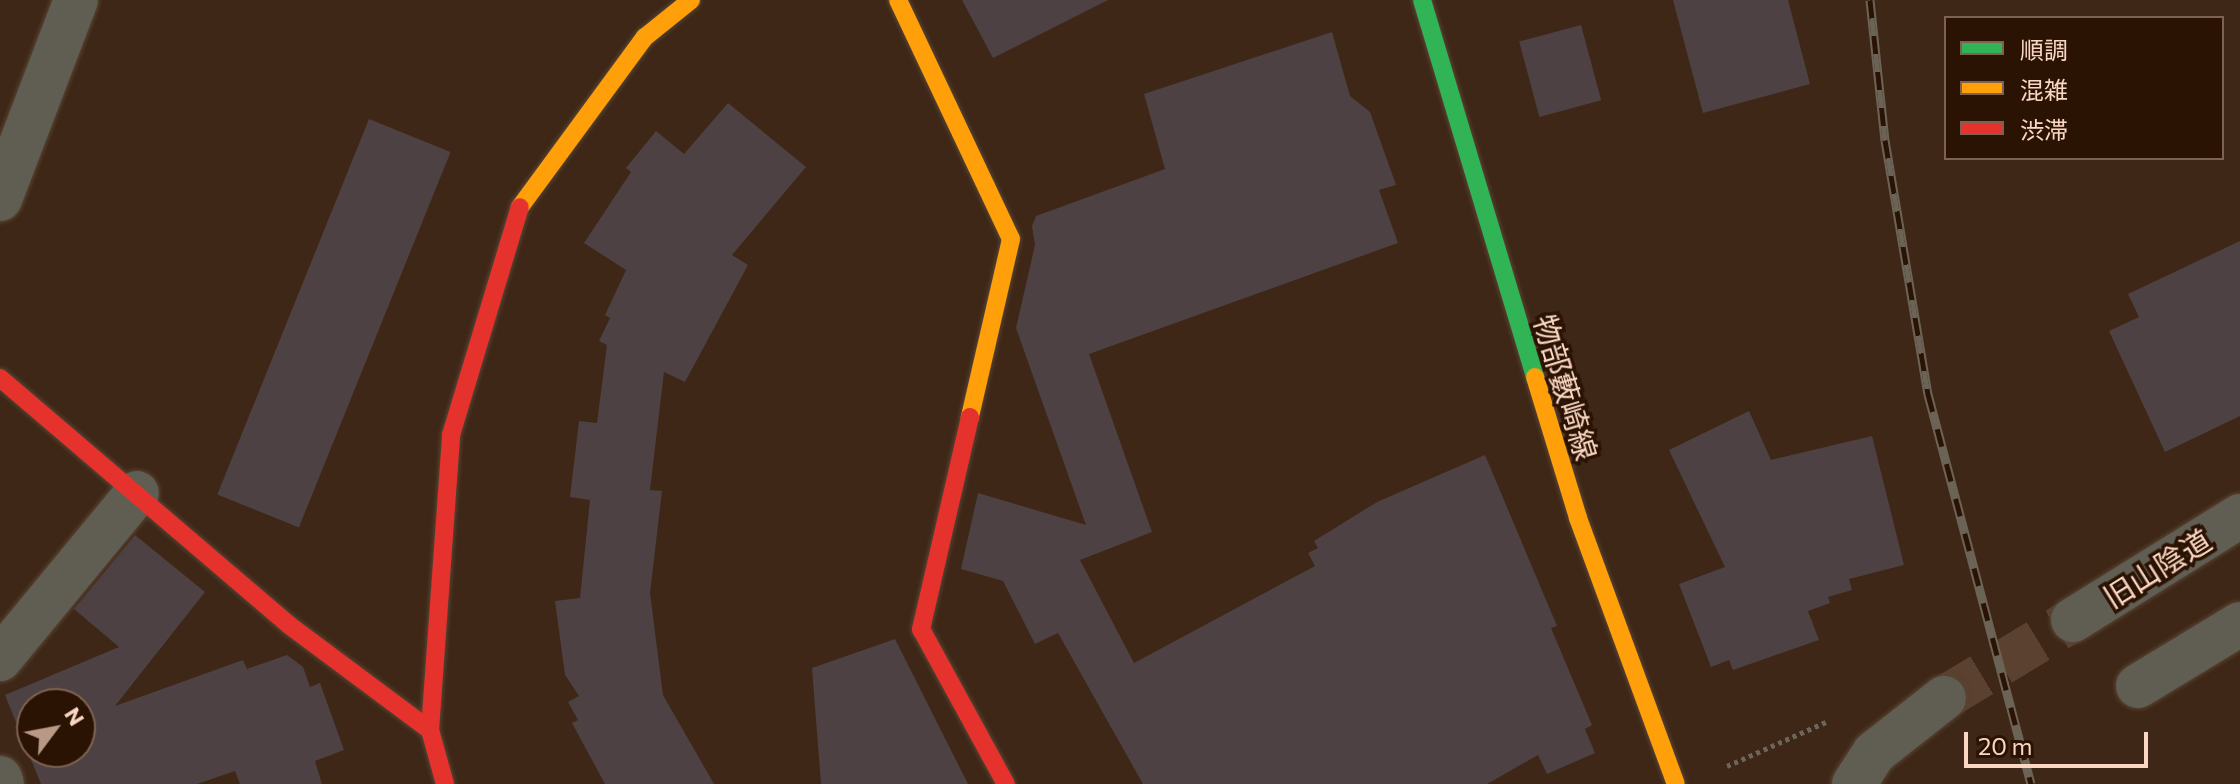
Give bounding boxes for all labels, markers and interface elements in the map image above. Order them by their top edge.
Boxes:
legend [1944,16,2224,160]
text: 順調 [2020,35,2068,64]
text: 混雑 [2020,75,2068,104]
text: 渋滞 [2020,115,2068,144]
street label: 物部藪崎線 [1527,310,1605,464]
street label: 旧山陰道 [2097,521,2217,615]
north arrow [16,688,96,768]
text: N [59,702,91,730]
scale bar [1968,716,2152,766]
text: 20 m [1978,731,2032,760]

